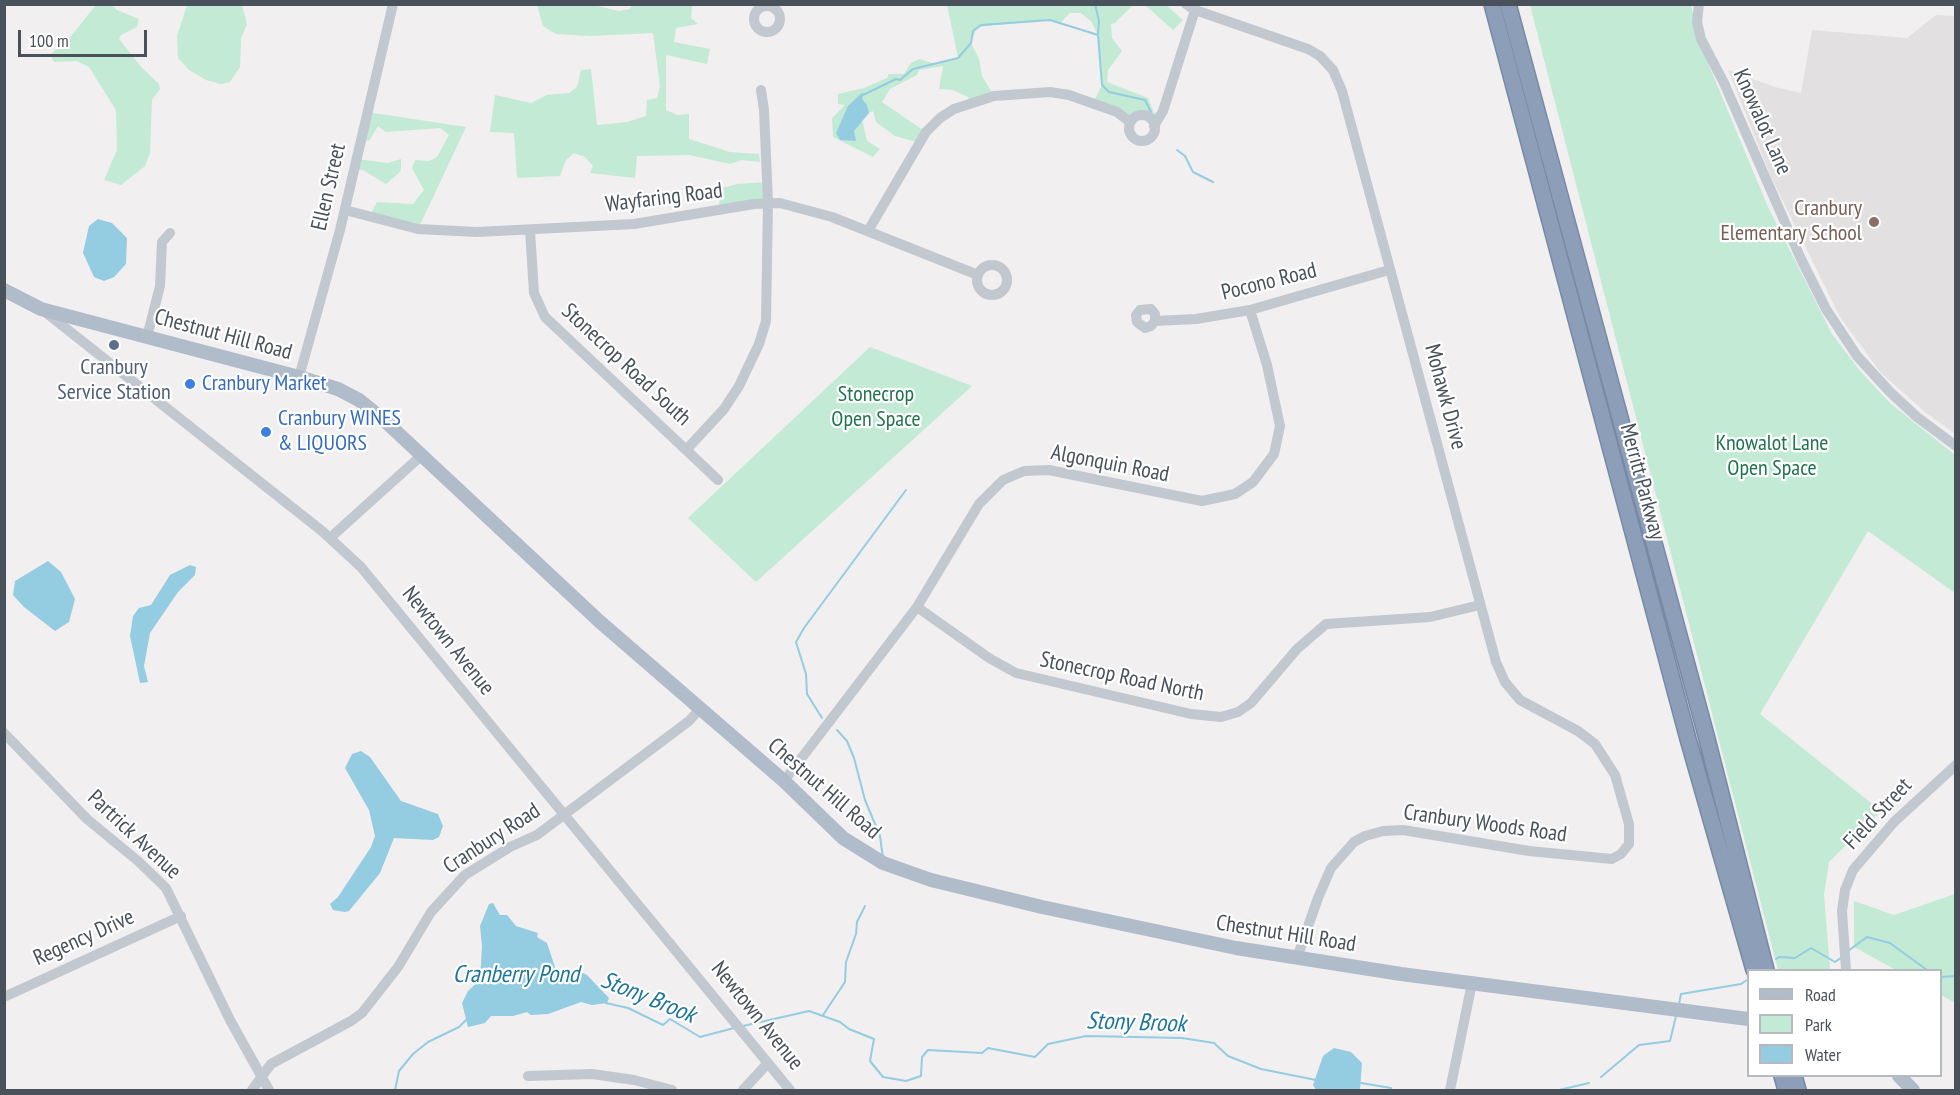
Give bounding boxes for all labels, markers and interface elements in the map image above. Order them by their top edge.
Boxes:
scale bar [21,18,150,56]
text: 100 m [29,29,69,52]
street label: Knowalot Lane [1727,65,1797,179]
street label: Ellen Street [306,141,352,233]
street label: Wayfaring Road [604,178,724,218]
place label: Cranbury Elementary School [1720,196,1862,248]
marker: Cranbury Elementary School [1867,215,1881,229]
street label: Pocono Road [1219,257,1319,307]
street label: Stonecrop Road South [556,298,696,432]
street label: Chestnut Hill Road [151,304,295,366]
marker: Cranbury Service Station [107,338,121,352]
street label: Mohawk Drive [1418,341,1472,453]
place label: Cranbury Service Station [57,355,171,406]
place label: Cranbury Market [202,371,327,397]
marker: Cranbury Market [183,377,197,391]
park label: Stonecrop Open Space [831,382,921,434]
place label: Cranbury WINES & LIQUORS [278,406,401,458]
street label: Merritt Parkway [1614,421,1670,543]
marker: Cranbury WINES & LIQUORS [259,425,273,439]
park label: Knowalot Lane Open Space [1716,431,1828,482]
street label: Algonquin Road [1049,440,1171,488]
street label: Newtown Avenue [396,581,500,701]
street label: Stonecrop Road North [1038,647,1206,707]
street label: Chestnut Hill Road [762,733,886,845]
street label: Field Street [1838,773,1918,855]
street label: Partrick Avenue [82,785,186,885]
street label: Cranbury Road [439,798,545,880]
street label: Cranbury Woods Road [1402,799,1568,849]
street label: Regency Drive [30,904,138,972]
street label: Chestnut Hill Road [1214,910,1358,958]
street label: Newtown Avenue [705,956,809,1076]
water label: Cranberry Pond [453,961,579,989]
water label: Stony Brook [596,966,700,1030]
legend [1747,969,1942,1077]
text: Road [1805,983,1836,1006]
water label: Stony Brook [1086,1007,1186,1039]
text: Park [1805,1013,1832,1036]
text: Water [1805,1043,1841,1066]

